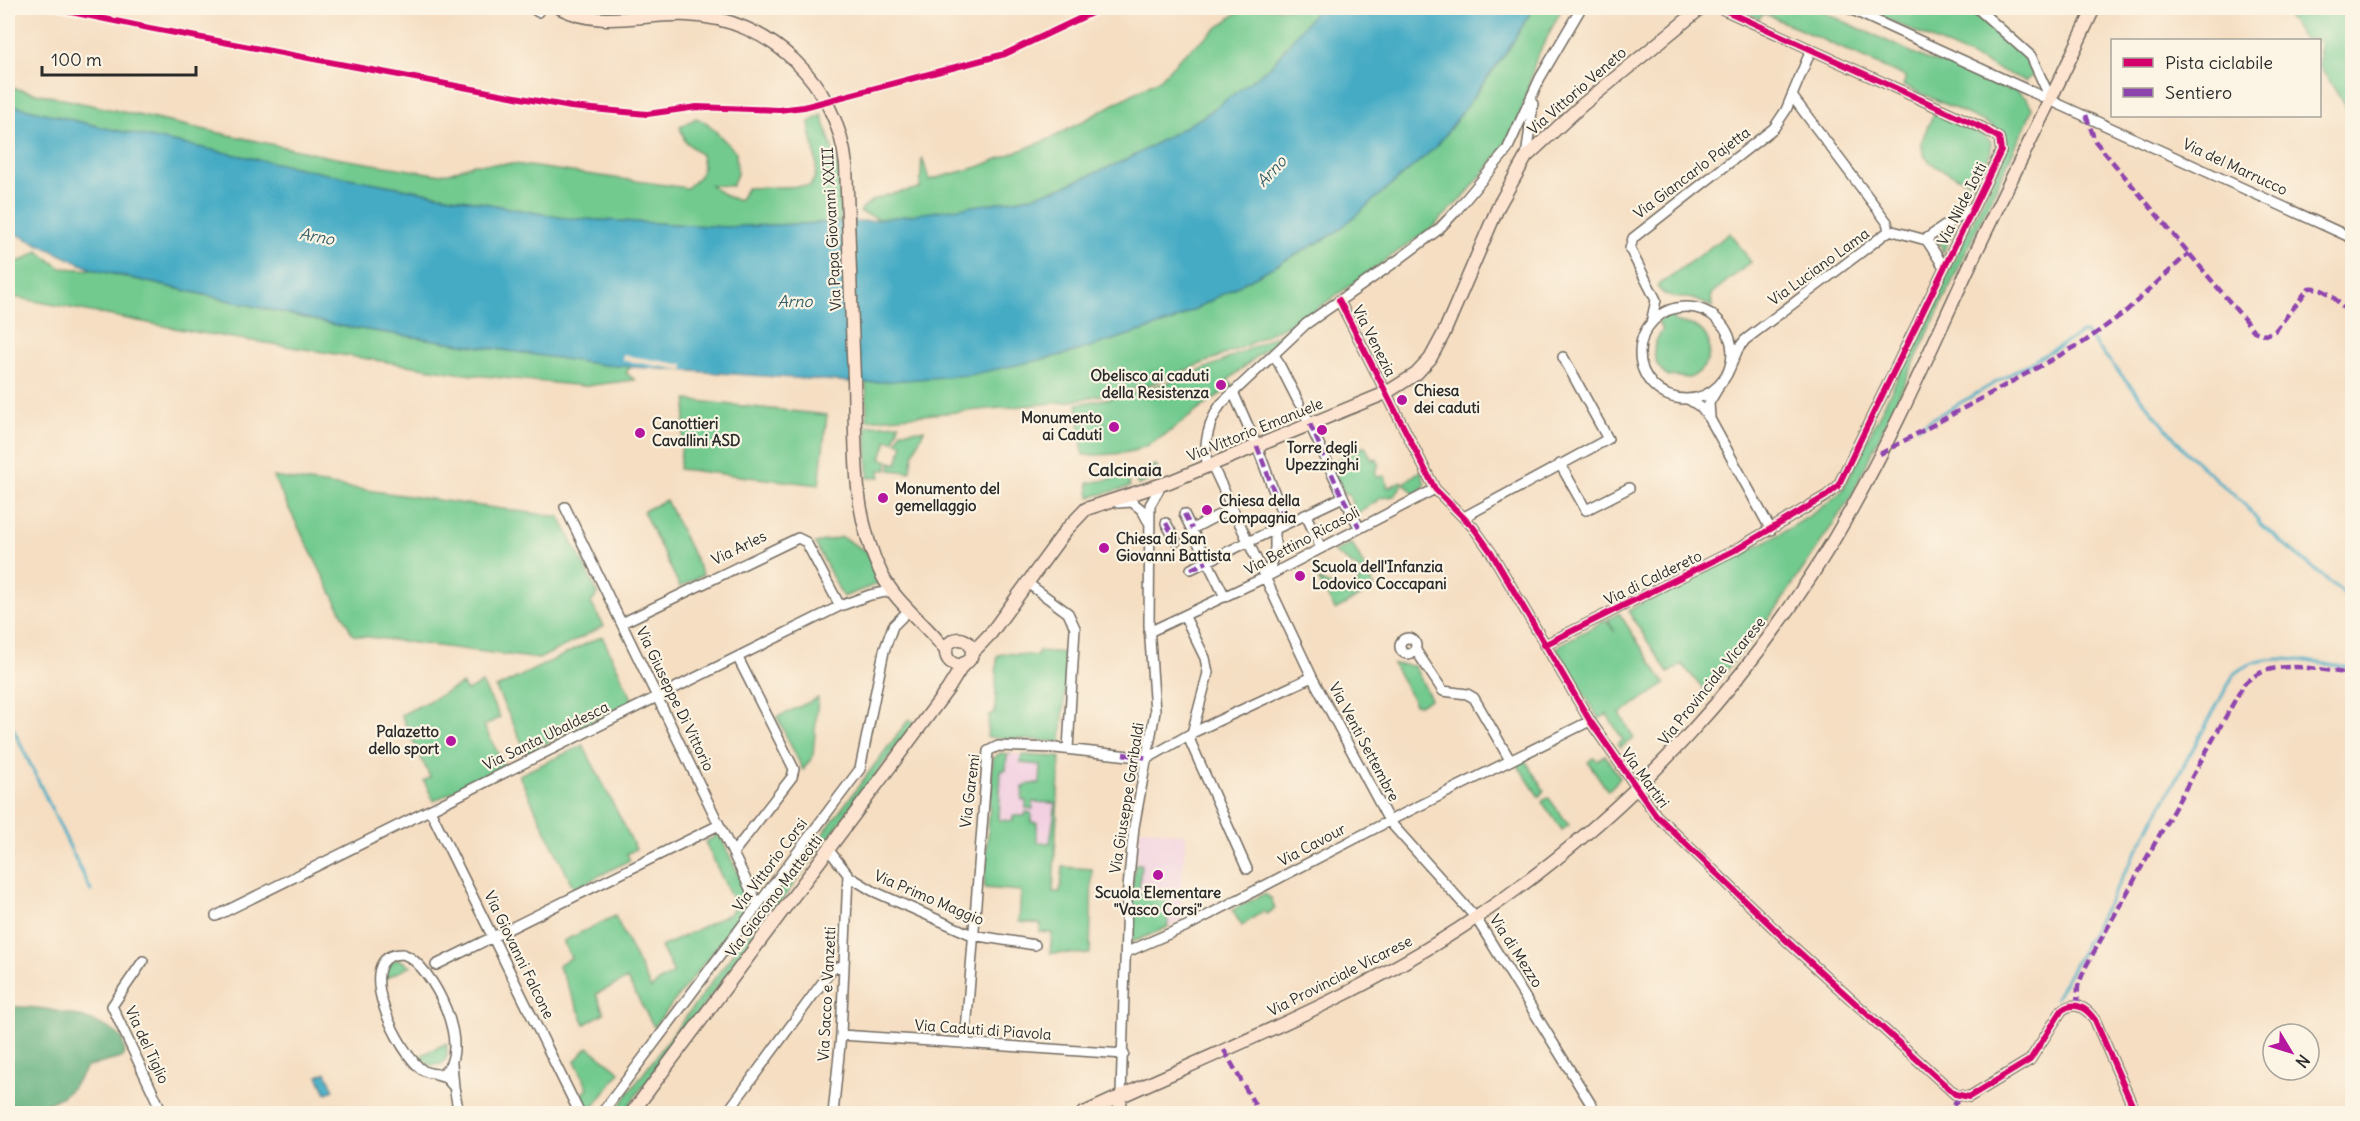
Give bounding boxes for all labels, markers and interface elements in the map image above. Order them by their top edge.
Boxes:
scale bar [42,39,196,77]
legend [2111,39,2321,117]
street label: Via Vittorio Veneto [1523,43,1630,139]
text: 100 m [51,48,102,71]
text: Pista ciclabile [2165,51,2273,74]
text: Sentiero [2165,81,2232,104]
street label: Via Giancarlo Pajetta [1630,122,1754,223]
street label: Via del Marrucco [2180,134,2291,199]
street label: Via Papa Giovanni XXIII [818,147,845,311]
water label: Arno [1252,151,1291,191]
street label: Via Nilde Iotti [1933,159,1991,248]
water label: Arno [298,223,337,249]
street label: Via Luciano Lama [1765,223,1873,310]
water label: Arno [777,291,814,311]
street label: Via Venezia [1348,302,1401,380]
place label: Obelisco ai caduti della Resistenza [1090,366,1209,402]
marker: Obelisco ai caduti della Resistenza [1214,378,1228,392]
place label: Chiesa dei caduti [1414,381,1480,417]
marker: Chiesa dei caduti [1395,393,1409,407]
street label: Via Vittorio Emanuele [1184,394,1326,465]
place label: Monumento ai Caduti [1021,408,1103,444]
place label: Canottieri Cavallini ASD [652,414,741,450]
marker: Monumento ai Caduti [1107,420,1121,434]
marker: Torre degli Upezzinghi [1315,423,1329,437]
marker: Canottieri Cavallini ASD [633,426,647,440]
place label: Torre degli Upezzinghi [1285,438,1359,475]
district label: Calcinaia [1088,458,1162,481]
place label: Monumento del gemellaggio [895,479,1000,516]
marker: Monumento del gemellaggio [876,491,890,505]
place label: Chiesa della Compagnia [1219,491,1300,528]
street label: Via Bettino Ricasoli [1241,502,1363,579]
marker: Chiesa della Compagnia [1200,503,1214,517]
street label: Via Arles [708,526,770,569]
place label: Chiesa di San Giovanni Battista [1116,529,1231,565]
marker: Chiesa di San Giovanni Battista [1097,541,1111,555]
street label: Via di Caldereto [1601,546,1705,609]
place label: Scuola dell'Infanzia Lodovico Coccapani [1312,557,1447,594]
marker: Scuola dell'Infanzia Lodovico Coccapani [1293,569,1307,583]
street label: Via Provinciale Vicarese [1654,613,1769,749]
street label: Via Giuseppe Di Vittorio [632,623,719,774]
street label: Via Venti Settembre [1325,679,1404,804]
street label: Via Santa Ubaldesca [480,697,612,774]
street label: Via Giuseppe Garibaldi [1105,721,1148,875]
place label: Palazetto dello sport [368,722,440,759]
marker: Palazetto dello sport [444,734,458,748]
street label: Via Martiri [1617,744,1674,811]
street label: Via Garemi [956,753,983,829]
street label: Via Vittorio Corsi [728,814,811,915]
street label: Via Cavour [1275,819,1349,870]
street label: Via Giacomo Matteotti [721,830,826,961]
street label: Via Primo Maggio [871,866,987,929]
marker: Scuola Elementare "Vasco Corsi" [1151,868,1165,882]
place label: Scuola Elementare "Vasco Corsi" [1095,883,1221,919]
street label: Via Giovanni Falcone [480,888,559,1022]
street label: Via di Mezzo [1486,911,1547,991]
street label: Via Sacco e Vanzetti [813,926,840,1062]
street label: Via Provinciale Vicarese [1264,931,1415,1020]
street label: Via del Tiglio [121,1003,174,1087]
street label: Via Caduti di Piavola [914,1015,1052,1044]
north arrow [2261,1022,2321,1082]
text: N [2292,1051,2314,1072]

